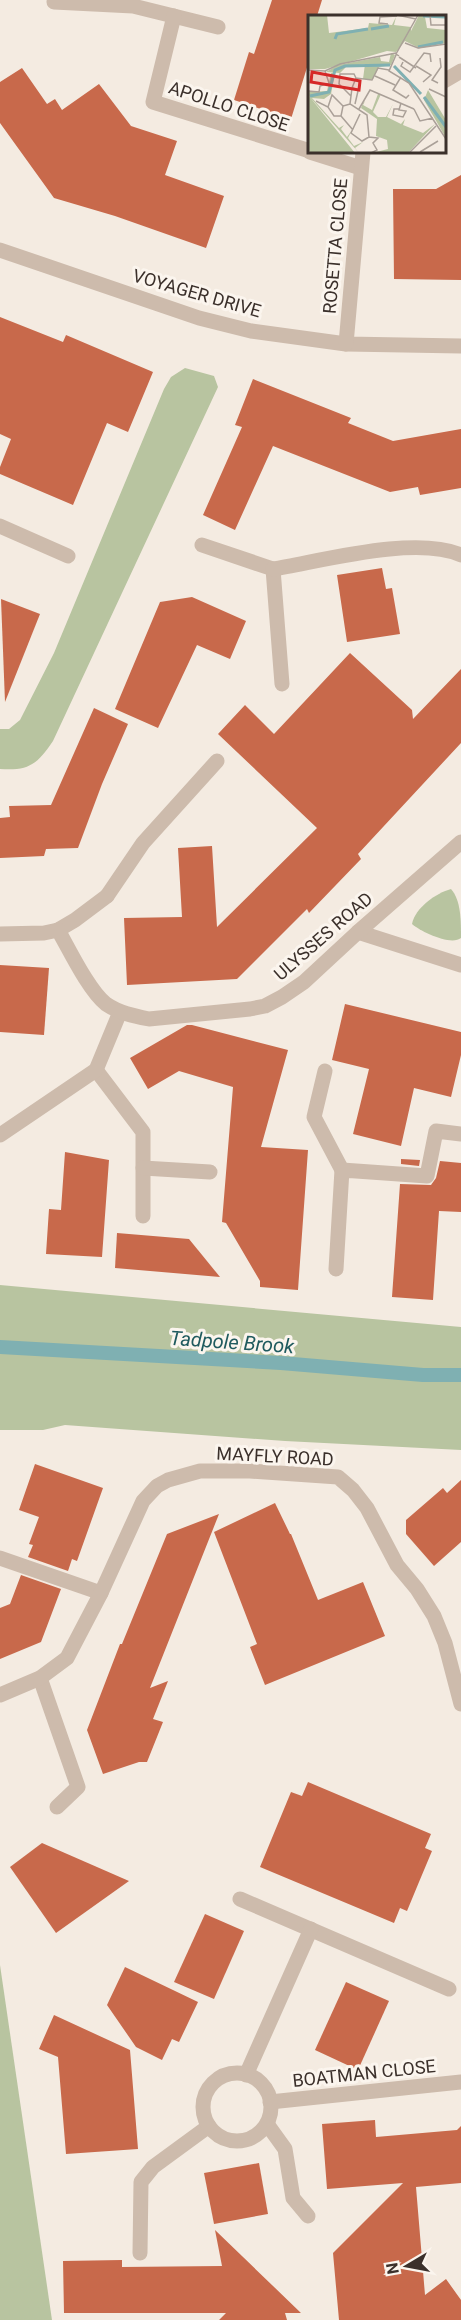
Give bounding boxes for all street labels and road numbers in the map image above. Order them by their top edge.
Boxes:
street label: APOLLO CLOSE [166,77,292,135]
street label: ROSETTA CLOSE [319,177,351,315]
street label: VOYAGER DRIVE [130,265,264,321]
street label: ULYSSES ROAD [269,888,377,984]
street label: MAYFLY ROAD [216,1442,334,1470]
street label: BOATMAN CLOSE [291,2055,437,2091]

